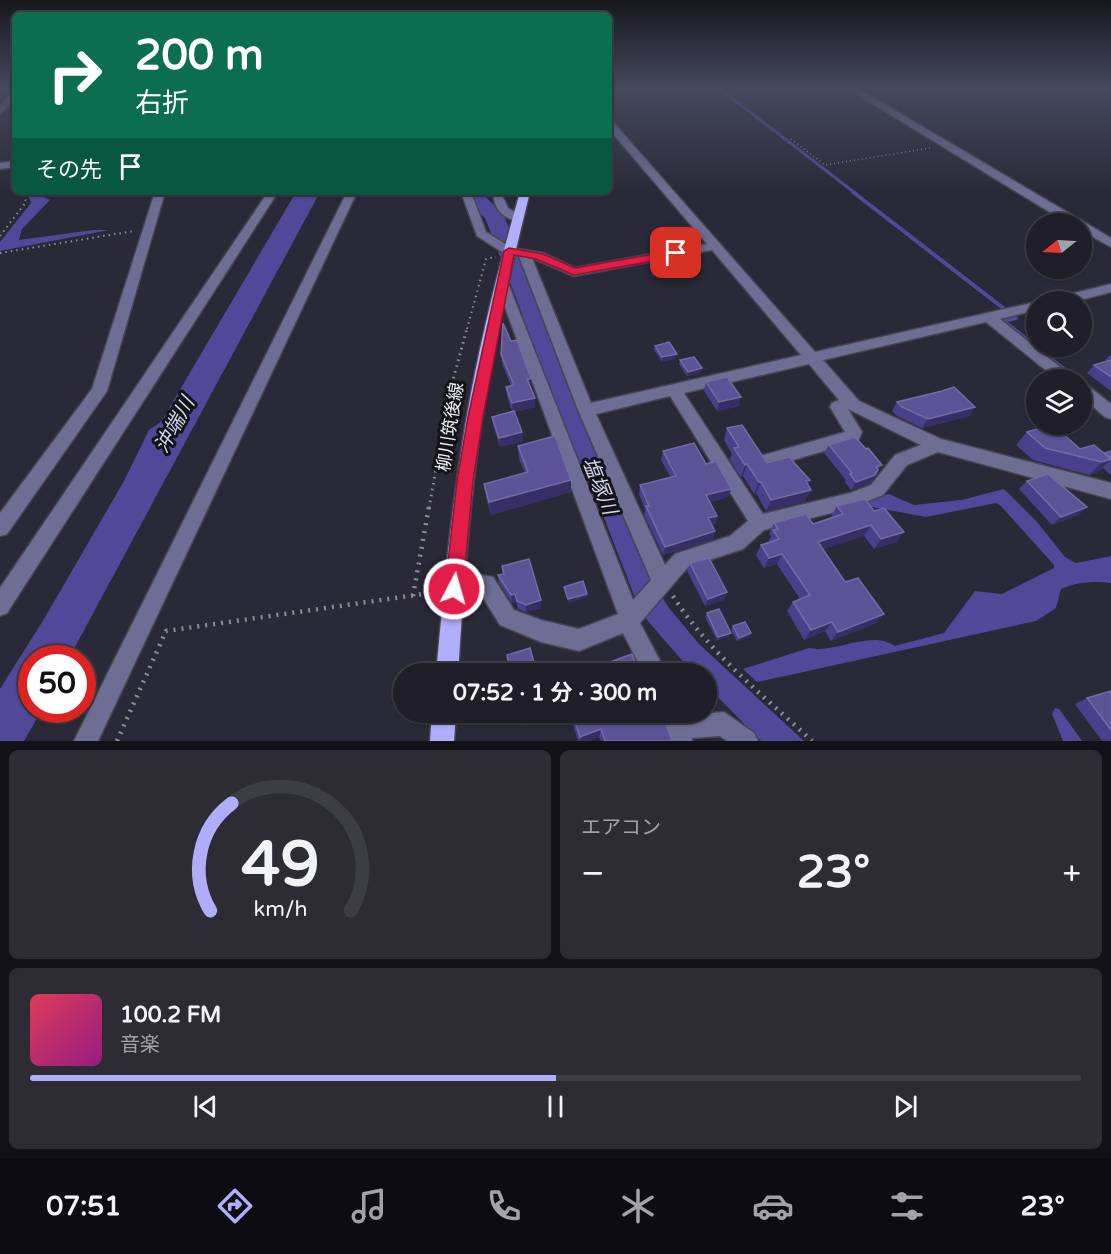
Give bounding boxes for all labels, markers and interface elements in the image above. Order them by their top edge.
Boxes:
text: 200 m [135,30,264,81]
icon: right [36,36,114,114]
text: 右折 [135,87,189,120]
icon: arrive [114,150,147,183]
text: その先 [36,157,102,183]
north arrow [1026,213,1092,279]
map controls [1026,213,1092,435]
pin [650,227,701,278]
icon: arrive [659,236,692,269]
button: search [1026,291,1092,357]
button: layers [1026,369,1092,435]
street label: 柳川筑後線 [432,381,468,473]
water label: 沖端川 [150,391,201,457]
water label: 塩塚川 [577,454,622,520]
position arrow [422,557,486,621]
speed limit sign: 50 [18,645,96,723]
text: 07:52 · 1 分 · 300 m [453,680,657,706]
text: エアコン [581,816,661,840]
text: 49 [241,828,319,903]
text: 23° [797,846,870,900]
text: − [581,854,605,893]
text: + [1062,854,1081,893]
text: km/h [253,897,307,923]
text: 100.2 FM [120,1002,221,1028]
text: 音楽 [120,1033,160,1057]
icon: previous [189,1090,222,1123]
icon: pause [539,1090,572,1123]
icon: next [889,1090,922,1123]
icon: directions [214,1185,256,1227]
icon: music [348,1185,390,1227]
icon: phone [483,1185,525,1227]
icon: climate [617,1185,659,1227]
icon: car [752,1185,794,1227]
icon: filters [886,1185,928,1227]
text: 07:51 [46,1190,121,1223]
text: 23° [1021,1190,1065,1223]

